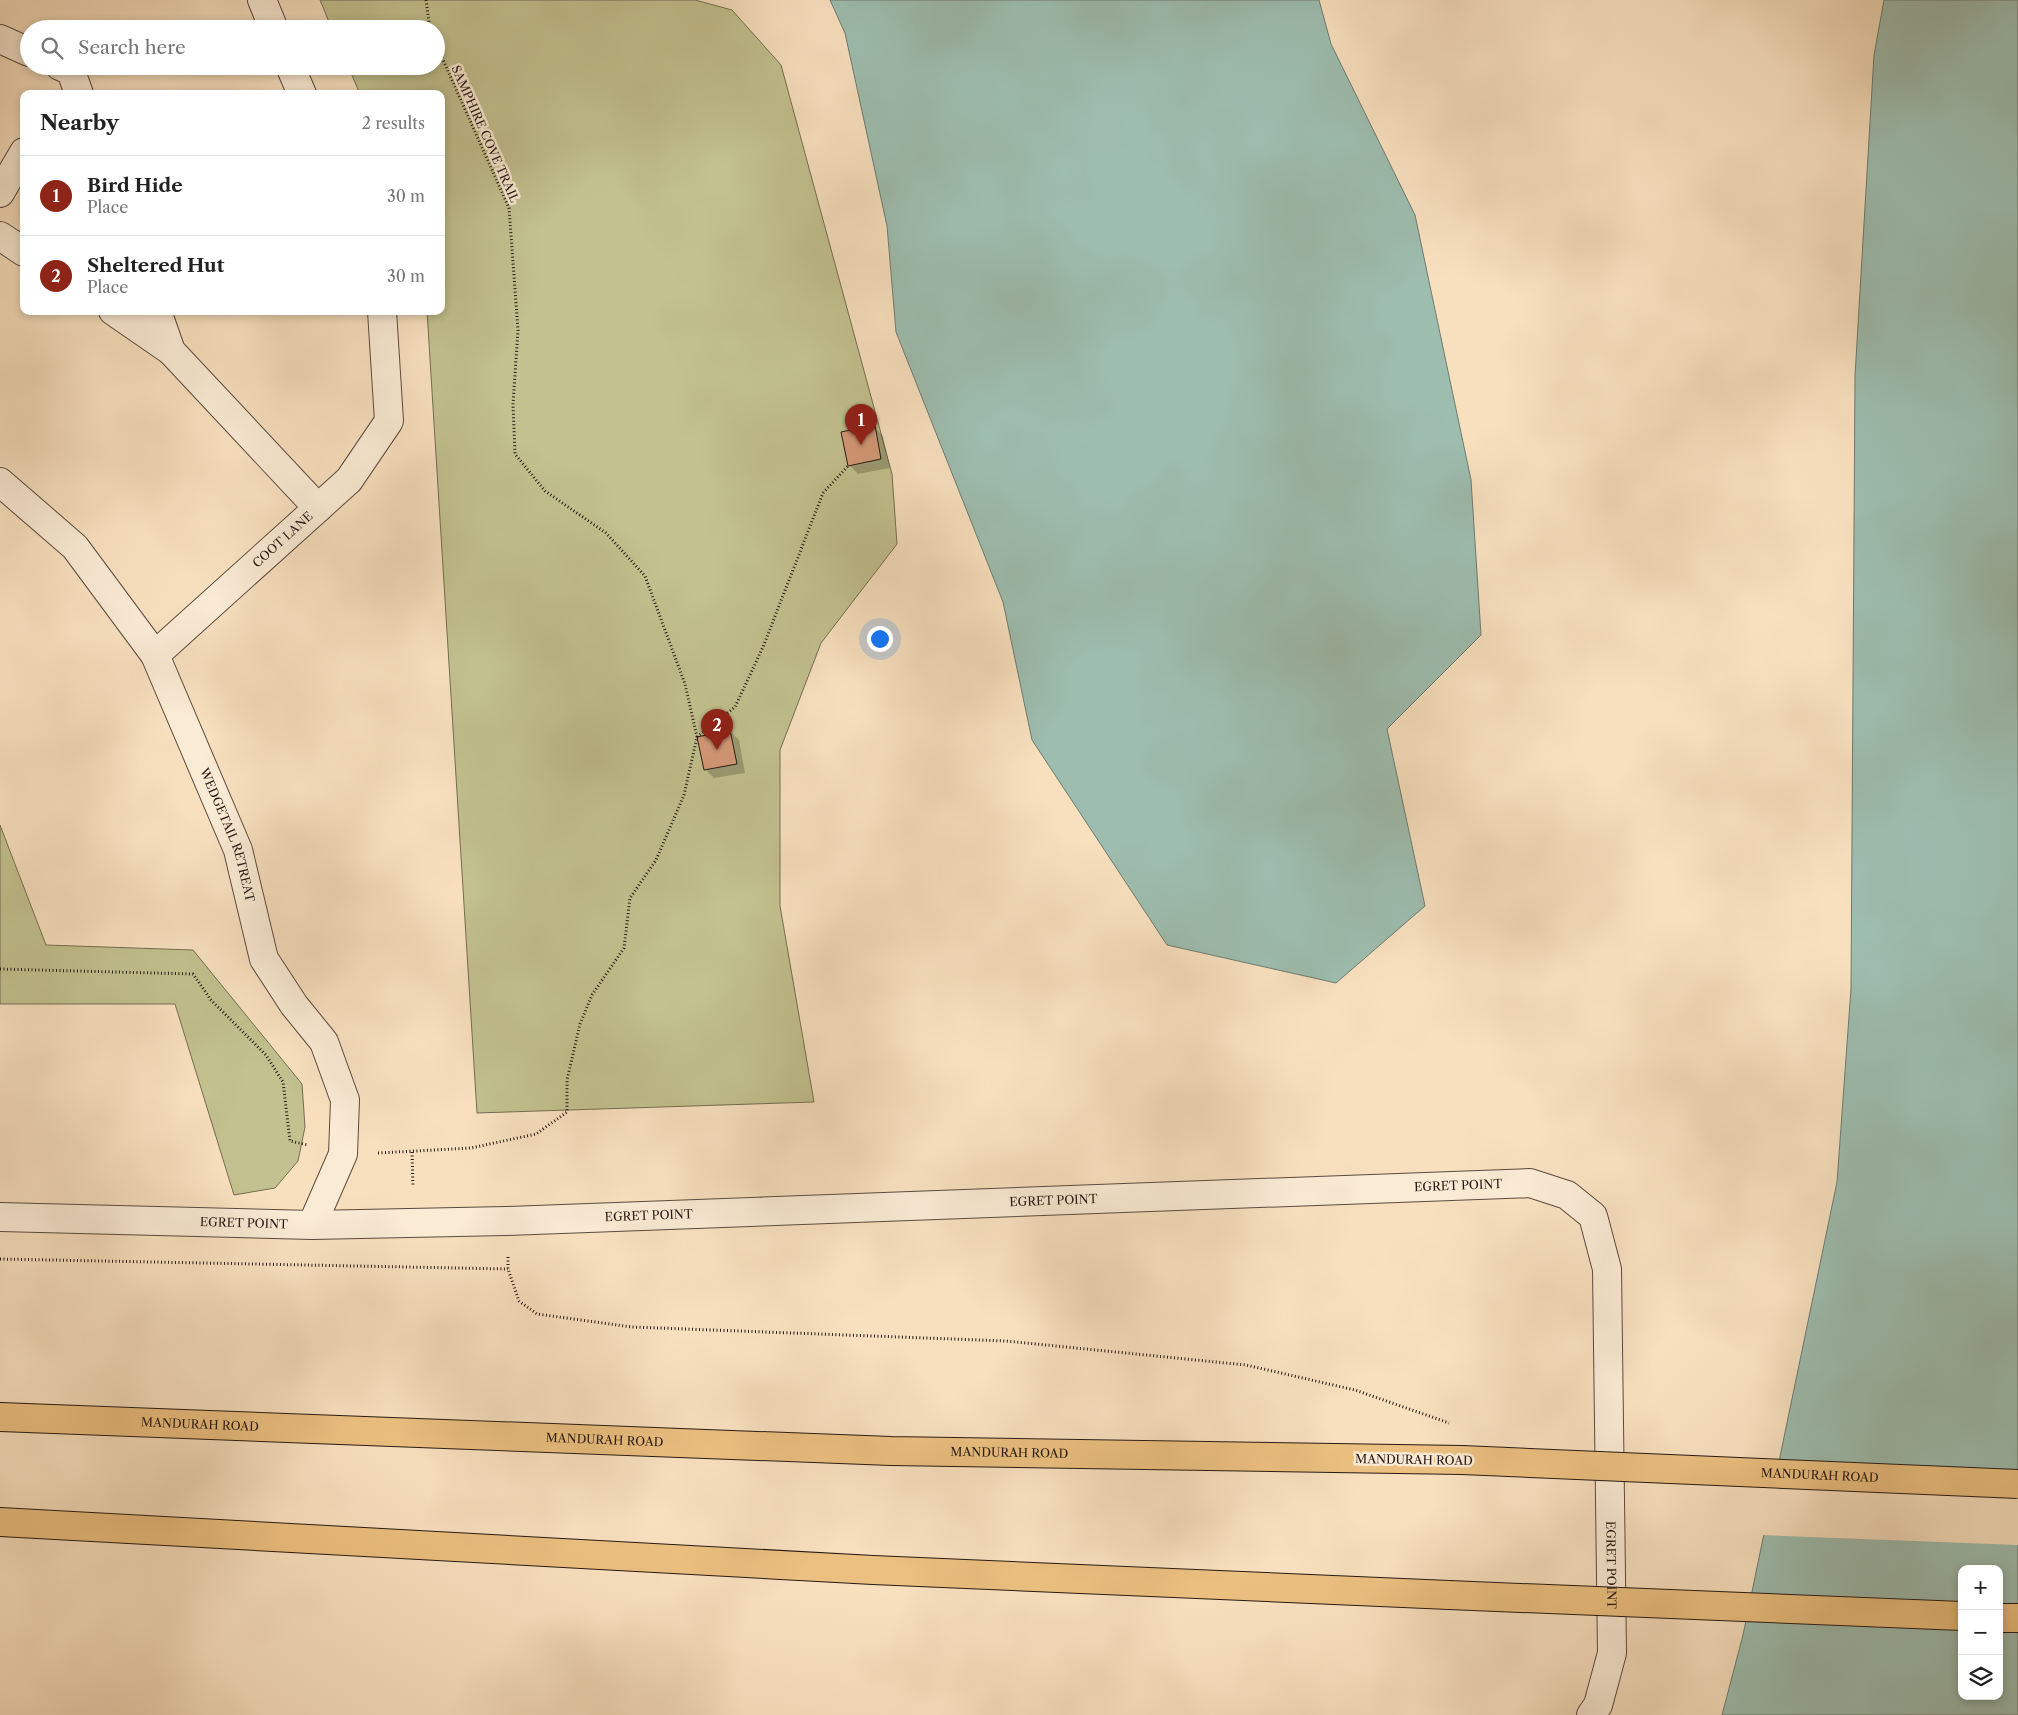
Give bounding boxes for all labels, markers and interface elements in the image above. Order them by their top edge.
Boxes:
search box [20,20,445,75]
icon: search [38,34,66,62]
text: Search here [78,36,186,59]
street label: SAMPHIRE COVE TRAIL [448,63,523,205]
text: Nearby [40,110,119,135]
text: 2 results [362,113,425,133]
text: Bird Hide [87,174,183,197]
text: 1 [52,186,60,206]
text: 30 m [387,186,425,206]
text: Place [87,197,128,217]
text: Sheltered Hut [87,254,224,277]
text: 2 [51,266,61,286]
text: 30 m [387,266,425,286]
text: Place [87,277,128,297]
pin: 1 [845,404,877,445]
street label: COOT LANE [249,508,316,570]
your location [867,626,893,652]
pin: 2 [701,709,733,750]
street label: WEDGETAIL RETREAT [197,765,258,903]
street label: EGRET POINT [1414,1176,1503,1194]
street label: EGRET POINT [1009,1191,1098,1209]
street label: EGRET POINT [604,1206,693,1224]
street label: EGRET POINT [200,1214,288,1231]
street label: MANDURAH ROAD [141,1414,259,1434]
street label: MANDURAH ROAD [545,1430,664,1449]
street label: MANDURAH ROAD [950,1444,1069,1461]
street label: MANDURAH ROAD [1355,1451,1473,1468]
street label: MANDURAH ROAD [1760,1465,1879,1485]
street label: EGRET POINT [1603,1521,1619,1609]
map controls [1958,1565,2003,1700]
button: + [1958,1565,2003,1610]
button: − [1958,1610,2003,1655]
button: layers [1958,1655,2003,1700]

